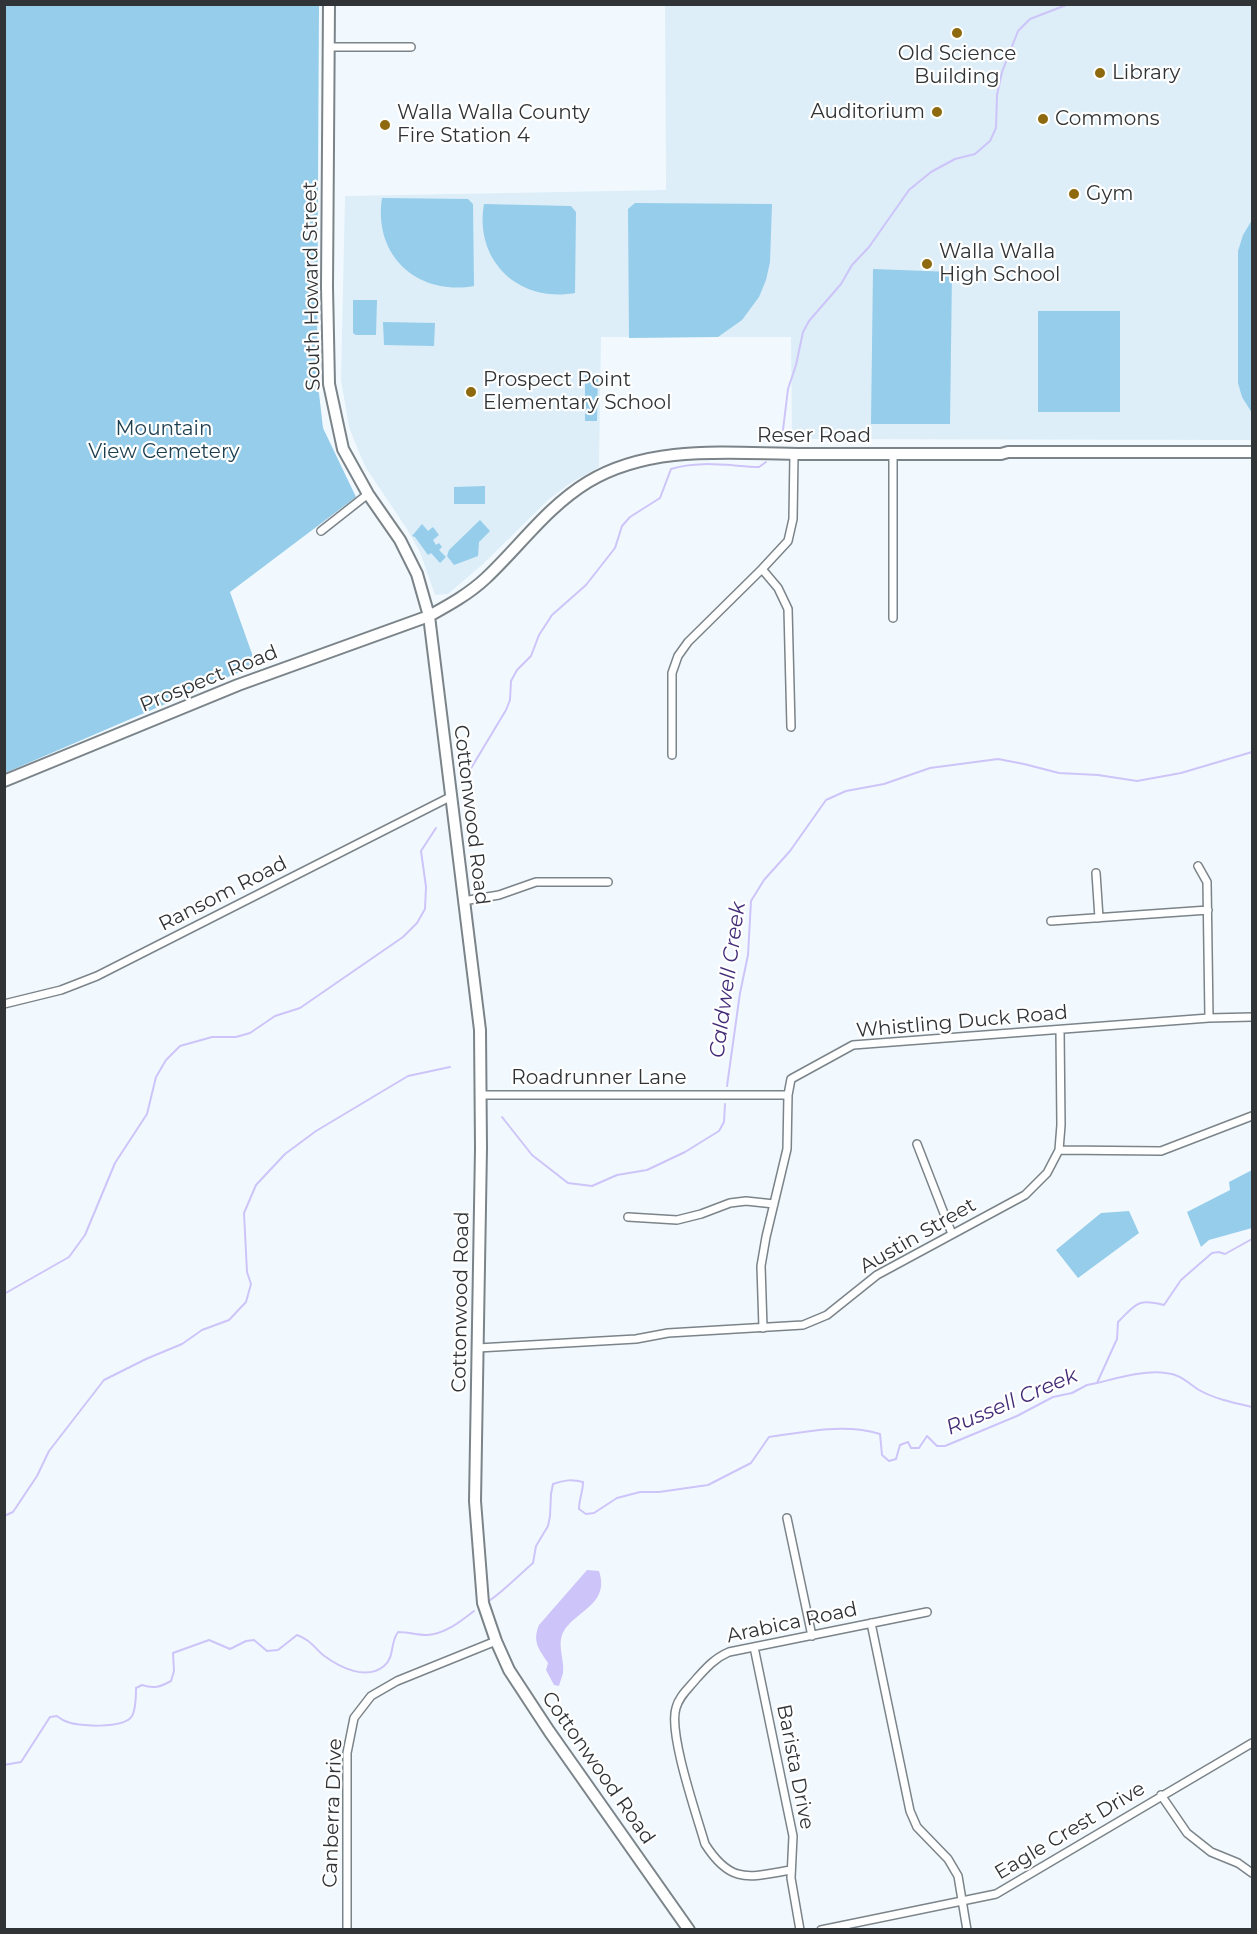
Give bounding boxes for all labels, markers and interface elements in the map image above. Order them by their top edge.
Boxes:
marker: Old Science Building [950,26,964,40]
place label: Old Science Building [898,42,1016,89]
place label: Library [1112,61,1180,85]
marker: Library [1093,66,1107,80]
place label: Auditorium [810,100,925,124]
place label: Walla Walla County Fire Station 4 [397,101,590,148]
marker: Auditorium [930,105,944,119]
place label: Commons [1055,107,1160,131]
marker: Commons [1036,112,1050,126]
marker: Walla Walla County Fire Station 4 [378,118,392,132]
street label: South Howard Street [298,181,326,391]
place label: Gym [1086,182,1134,206]
marker: Gym [1067,187,1081,201]
place label: Walla Walla High School [939,240,1060,287]
marker: Walla Walla High School [920,257,934,271]
place label: Prospect Point Elementary School [483,368,672,415]
marker: Prospect Point Elementary School [464,385,478,399]
park label: Mountain View Cemetery [88,417,240,464]
street label: Reser Road [757,424,871,448]
street label: Prospect Road [137,640,281,718]
street label: Cottonwood Road [448,724,494,906]
street label: Ransom Road [155,851,291,937]
water label: Caldwell Creek [705,900,751,1060]
street label: Whistling Duck Road [855,1001,1069,1043]
street label: Roadrunner Lane [511,1066,687,1090]
street label: Austin Street [856,1193,980,1279]
street label: Cottonwood Road [447,1211,475,1393]
water label: Russell Creek [942,1363,1082,1441]
street label: Arabica Road [725,1597,859,1649]
street label: Cottonwood Road [536,1687,660,1849]
street label: Barista Drive [771,1702,819,1832]
street label: Canberra Drive [318,1738,348,1888]
street label: Eagle Crest Drive [991,1777,1149,1885]

